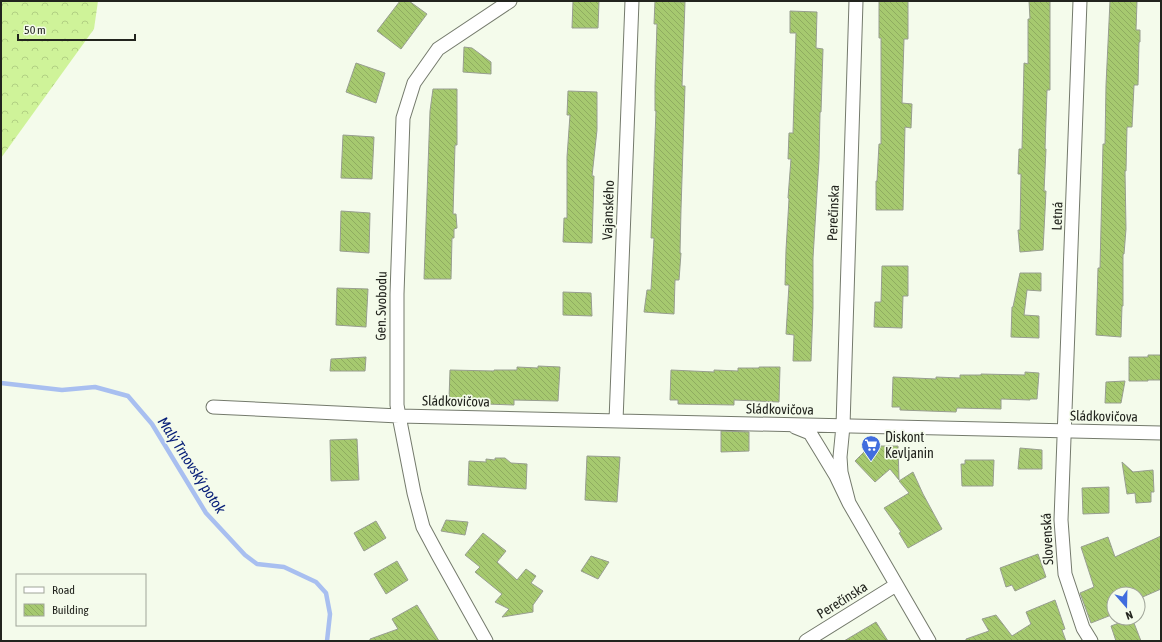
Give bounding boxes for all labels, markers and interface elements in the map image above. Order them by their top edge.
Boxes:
scale bar [18,16,135,42]
text: 50 m [24,23,46,37]
street label: Vajanského [599,180,617,240]
street label: Perečínska [824,185,842,241]
street label: Letná [1048,201,1066,231]
street label: Gen. Svobodu [372,271,390,341]
street label: Sládkovičova [422,392,490,410]
street label: Sládkovičova [746,400,814,418]
street label: Sládkovičova [1070,407,1138,425]
water label: Malý Trnovský potok [154,414,230,517]
place label: Diskont Kevljanin [885,429,934,461]
supermarket icon: Diskont Kevljanin [860,434,882,462]
street label: Slovenská [1038,512,1056,566]
legend [16,574,146,626]
street label: Perečínska [814,578,870,622]
text: Road [52,583,75,597]
north arrow [1106,586,1146,626]
text: Building [52,603,90,617]
text: N [1124,609,1135,622]

